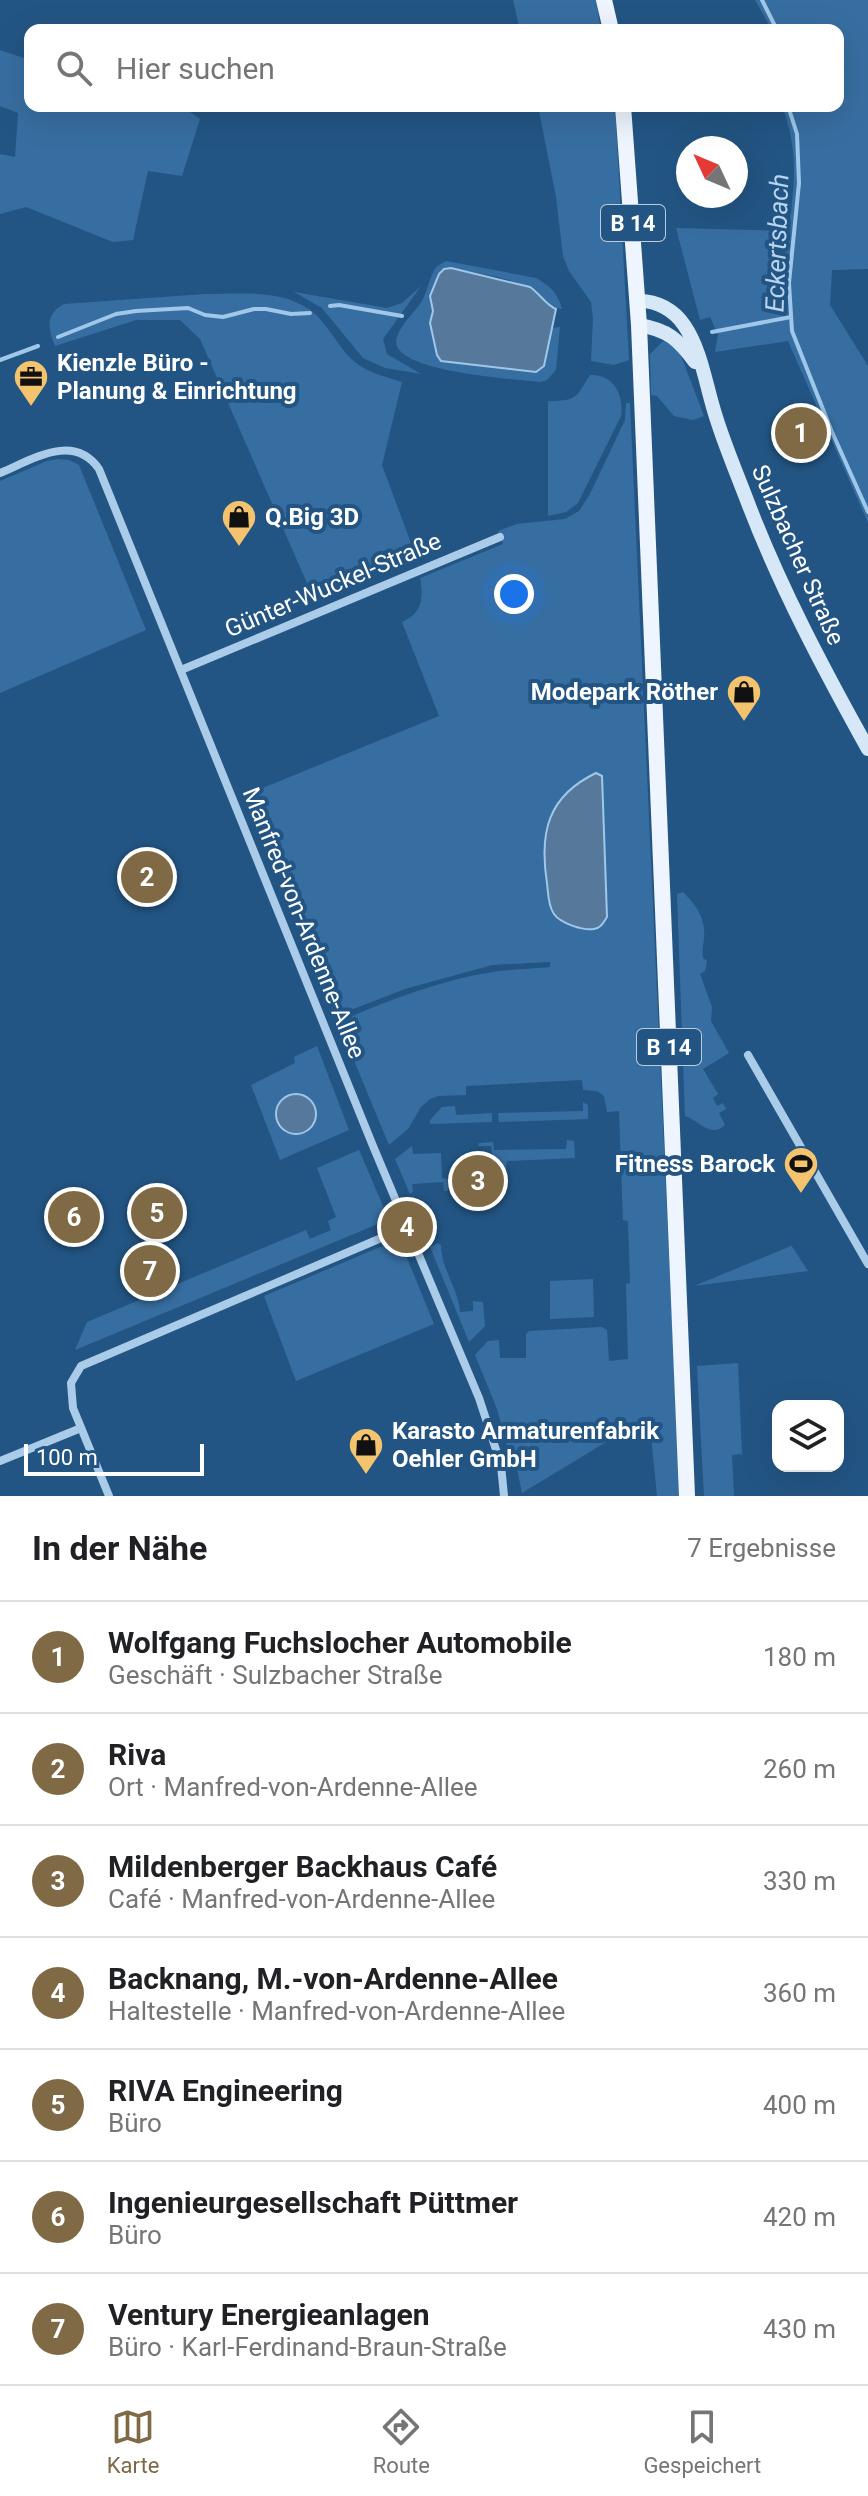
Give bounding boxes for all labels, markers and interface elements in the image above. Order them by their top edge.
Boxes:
search box [24,24,844,112]
icon: search [52,46,96,90]
text: Hier suchen [116,51,275,86]
north arrow [676,136,748,208]
water label: Eckertsbach [760,173,794,313]
road number: B 14 [601,205,665,241]
place label: Kienzle Büro - Planung & Einrichtung [57,349,297,405]
office icon: Kienzle Büro - Planung & Einrichtung [12,358,50,408]
pin: 1 [775,403,827,463]
street label: Sulzbacher Straße [746,461,850,649]
shop icon: Q.Big 3D [220,498,258,548]
place label: Q.Big 3D [265,503,359,531]
street label: Günter-Wuckel-Straße [221,527,445,643]
your location [494,574,534,614]
shop icon: Modepark Röther [725,673,763,723]
place label: Modepark Röther [531,678,718,706]
street label: Manfred-von-Ardenne-Allee [237,783,371,1063]
pin: 2 [121,847,173,907]
road number: B 14 [637,1029,701,1065]
sports icon: Fitness Barock [782,1145,820,1195]
place label: Fitness Barock [615,1150,776,1178]
pin: 3 [452,1151,504,1211]
pin: 5 [131,1183,183,1243]
pin: 6 [48,1187,100,1247]
pin: 4 [381,1197,433,1257]
pin: 7 [124,1241,176,1301]
map controls [772,1400,844,1472]
button: layers [772,1400,844,1472]
place label: Karasto Armaturenfabrik Oehler GmbH [392,1417,660,1473]
shop icon: Karasto Armaturenfabrik Oehler GmbH [347,1426,385,1476]
scale bar [24,1440,204,1476]
text: 100 m [36,1445,98,1470]
text: In der Nähe [32,1528,207,1568]
text: 7 Ergebnisse [687,1533,836,1563]
text: Wolfgang Fuchslocher Automobile [108,1625,572,1660]
text: 1 [51,1642,65,1672]
text: 180 m [763,1642,836,1672]
text: Geschäft · Sulzbacher Straße [108,1660,443,1690]
text: Riva [108,1737,166,1772]
text: 2 [51,1754,65,1784]
text: 260 m [763,1754,836,1784]
text: Ort · Manfred-von-Ardenne-Allee [108,1772,478,1802]
text: Mildenberger Backhaus Café [108,1849,497,1884]
text: 3 [51,1866,65,1896]
text: 330 m [763,1866,836,1896]
text: Café · Manfred-von-Ardenne-Allee [108,1884,495,1914]
text: Backnang, M.-von-Ardenne-Allee [108,1961,558,1996]
text: 4 [51,1978,65,2008]
text: 360 m [763,1978,836,2008]
text: Haltestelle · Manfred-von-Ardenne-Allee [108,1996,565,2026]
text: RIVA Engineering [108,2073,343,2108]
text: 5 [51,2090,65,2120]
text: 400 m [763,2090,836,2120]
text: Büro [108,2108,162,2138]
text: Ingenieurgesellschaft Püttmer [108,2185,518,2220]
text: 6 [51,2202,65,2232]
text: 420 m [763,2202,836,2232]
text: Büro [108,2220,162,2250]
text: Ventury Energieanlagen [108,2297,430,2332]
text: 7 [51,2314,65,2344]
text: 430 m [763,2314,836,2344]
text: Büro · Karl-Ferdinand-Braun-Straße [108,2332,507,2362]
tab: Karte [107,2405,159,2478]
tab: Route [373,2405,430,2478]
tab: Gespeichert [643,2405,761,2478]

